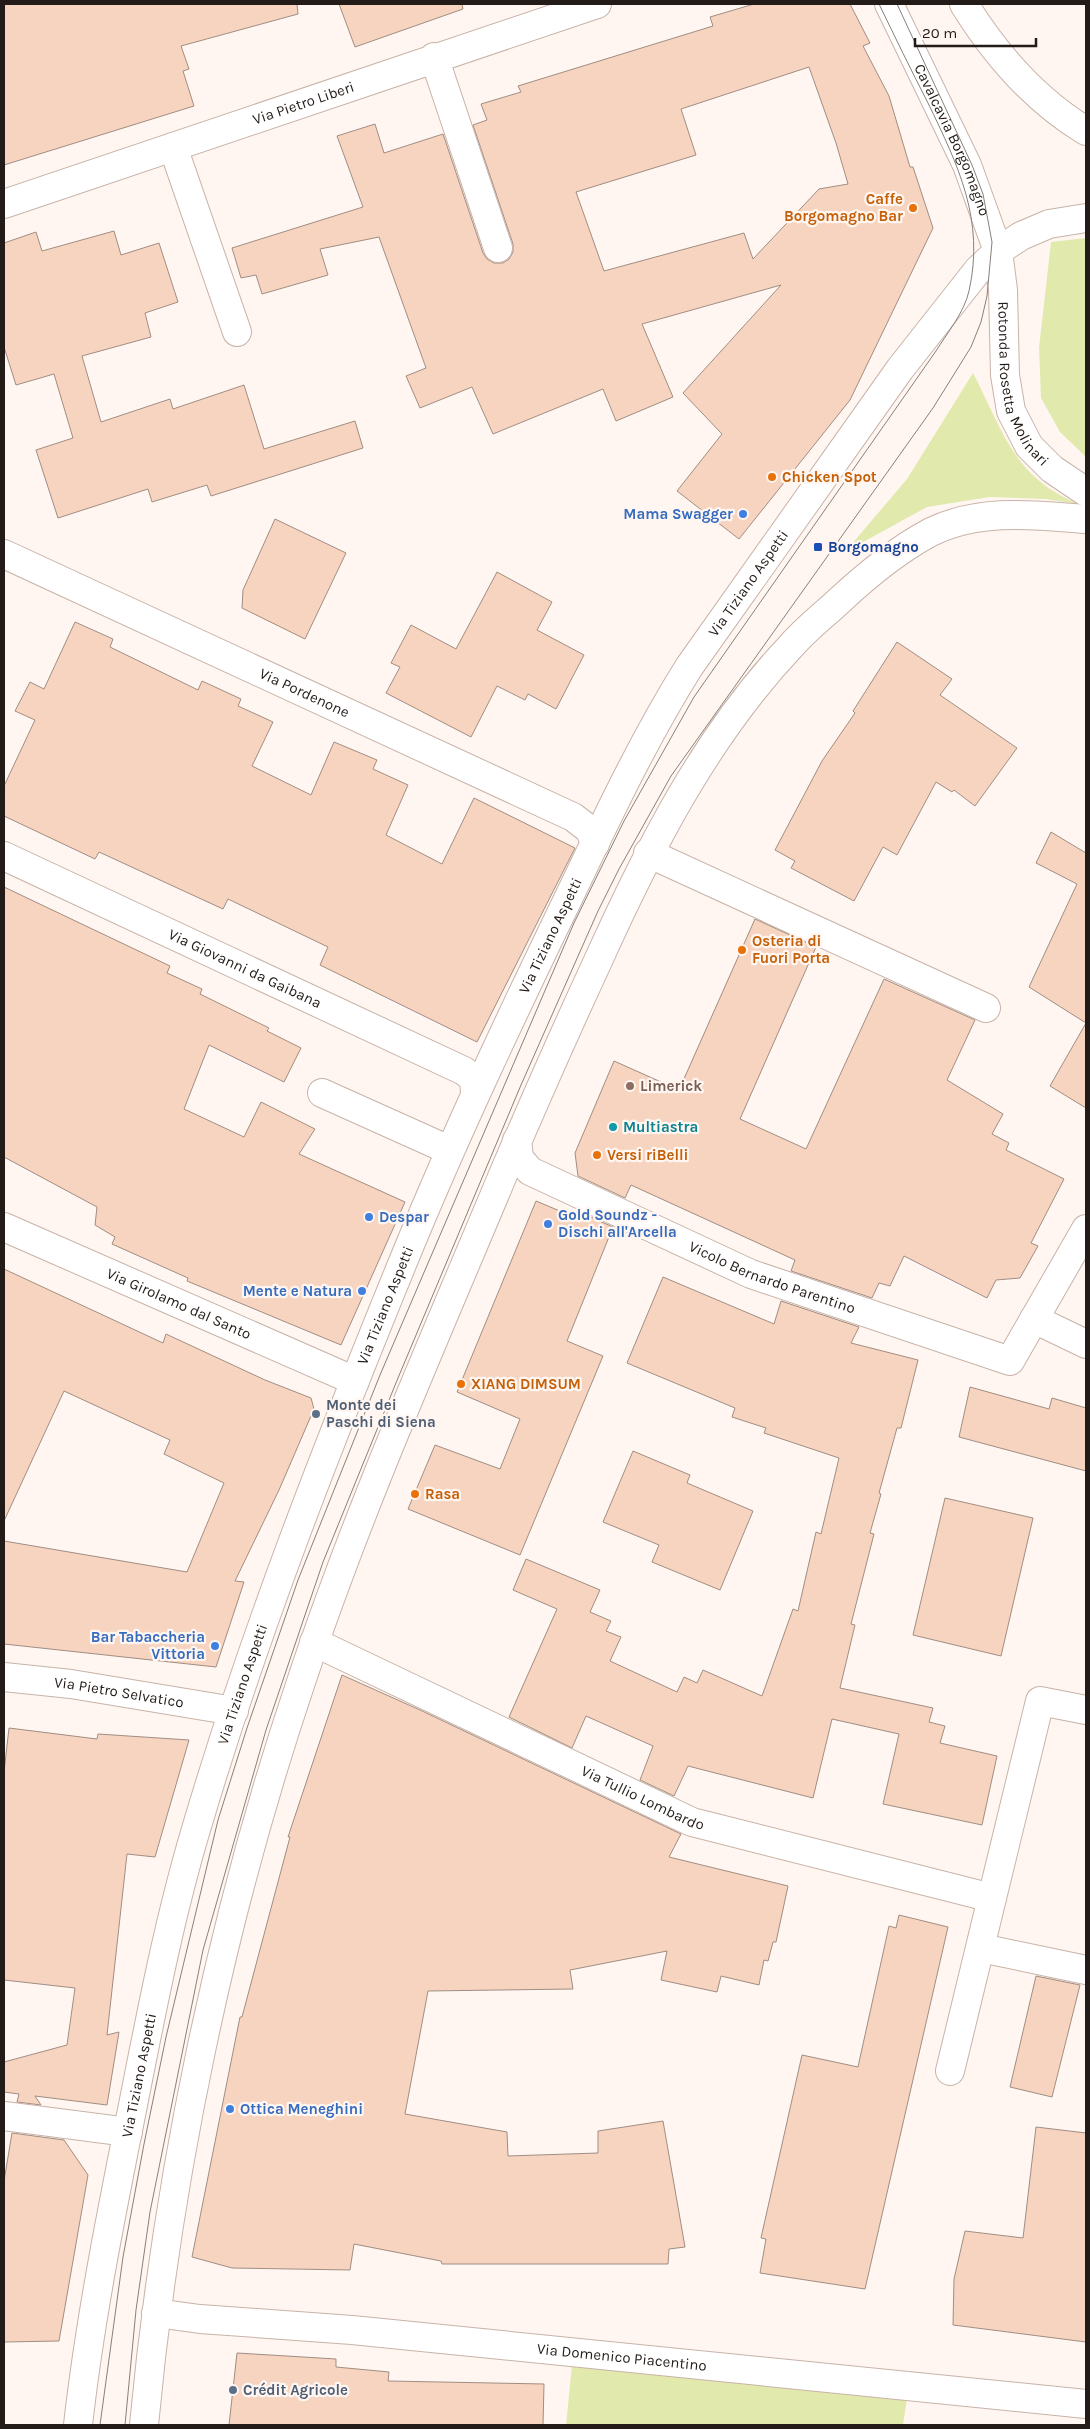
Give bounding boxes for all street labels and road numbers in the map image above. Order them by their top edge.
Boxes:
street label: Cavalcavia Borgomagno [910,61,994,218]
street label: Via Pietro Liberi [250,78,357,128]
street label: Rotonda Rosetta Molinari [994,301,1053,470]
street label: Via Tiziano Aspetti [704,527,792,640]
street label: Via Pordenone [257,664,352,721]
street label: Via Tiziano Aspetti [515,875,586,996]
street label: Via Giovanni da Gaibana [166,925,324,1012]
street label: Vicolo Bernardo Parentino [686,1237,858,1317]
street label: Via Tiziano Aspetti [353,1243,417,1367]
street label: Via Girolamo dal Santo [104,1264,254,1343]
street label: Via Tiziano Aspetti [214,1622,271,1747]
street label: Via Pietro Selvatico [53,1673,185,1712]
street label: Via Tullio Lombardo [578,1762,706,1834]
street label: Via Tiziano Aspetti [118,2012,160,2139]
street label: Via Domenico Piacentino [536,2340,708,2375]

